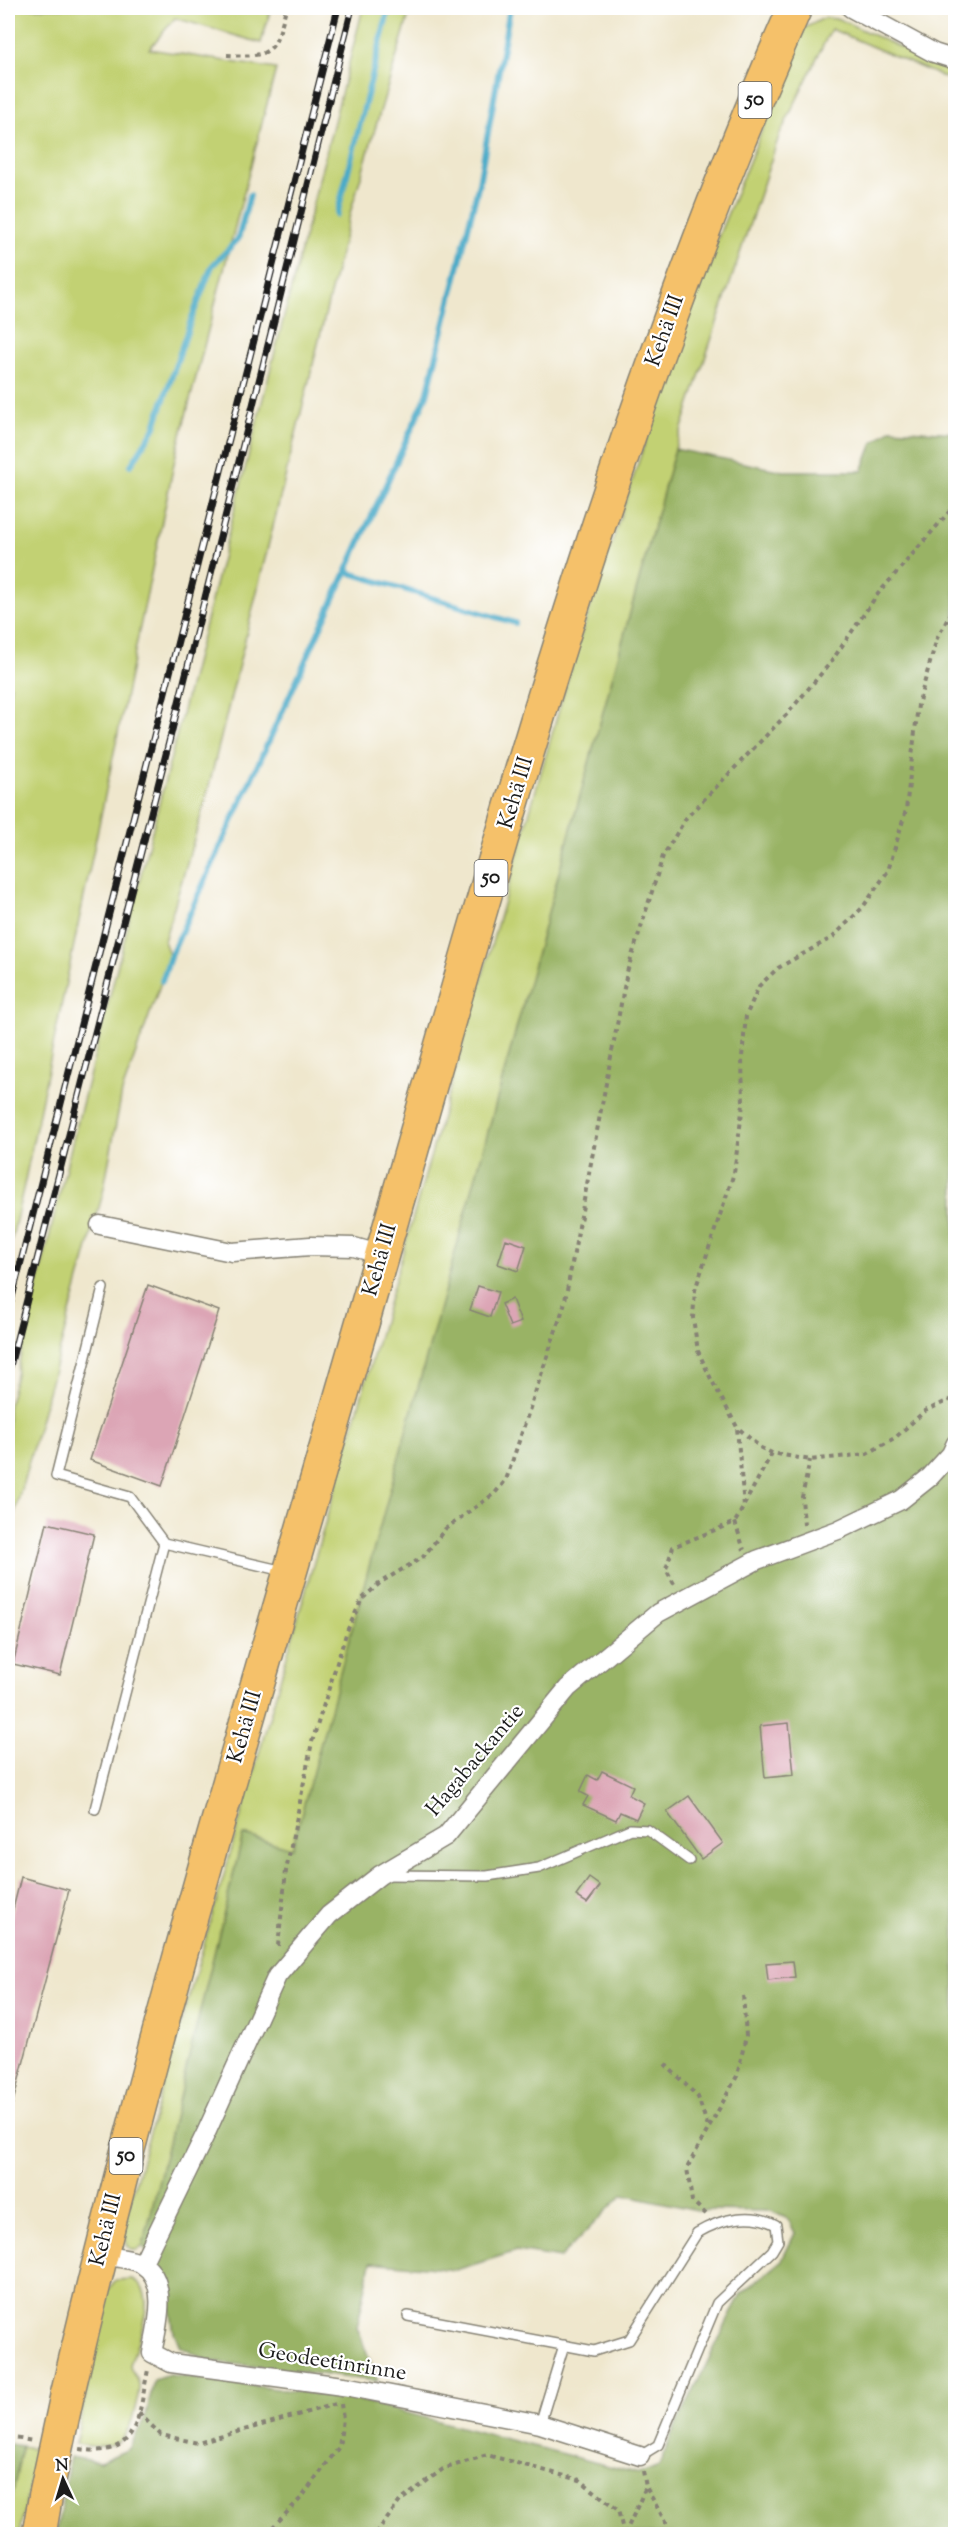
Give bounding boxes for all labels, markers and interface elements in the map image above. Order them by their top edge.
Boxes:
road number: 50 [738,82,771,118]
street label: Kehä III [638,291,694,371]
street label: Kehä III [491,753,543,833]
road number: 50 [474,860,508,896]
street label: Kehä III [355,1220,407,1300]
street label: Kehä III [220,1687,272,1767]
street label: Hagabackantie [419,1698,533,1824]
road number: 50 [110,2138,142,2174]
street label: Kehä III [82,2190,132,2270]
street label: Geodeetinrinne [255,2335,409,2391]
north arrow [33,2449,93,2509]
text: N [55,2455,70,2478]

